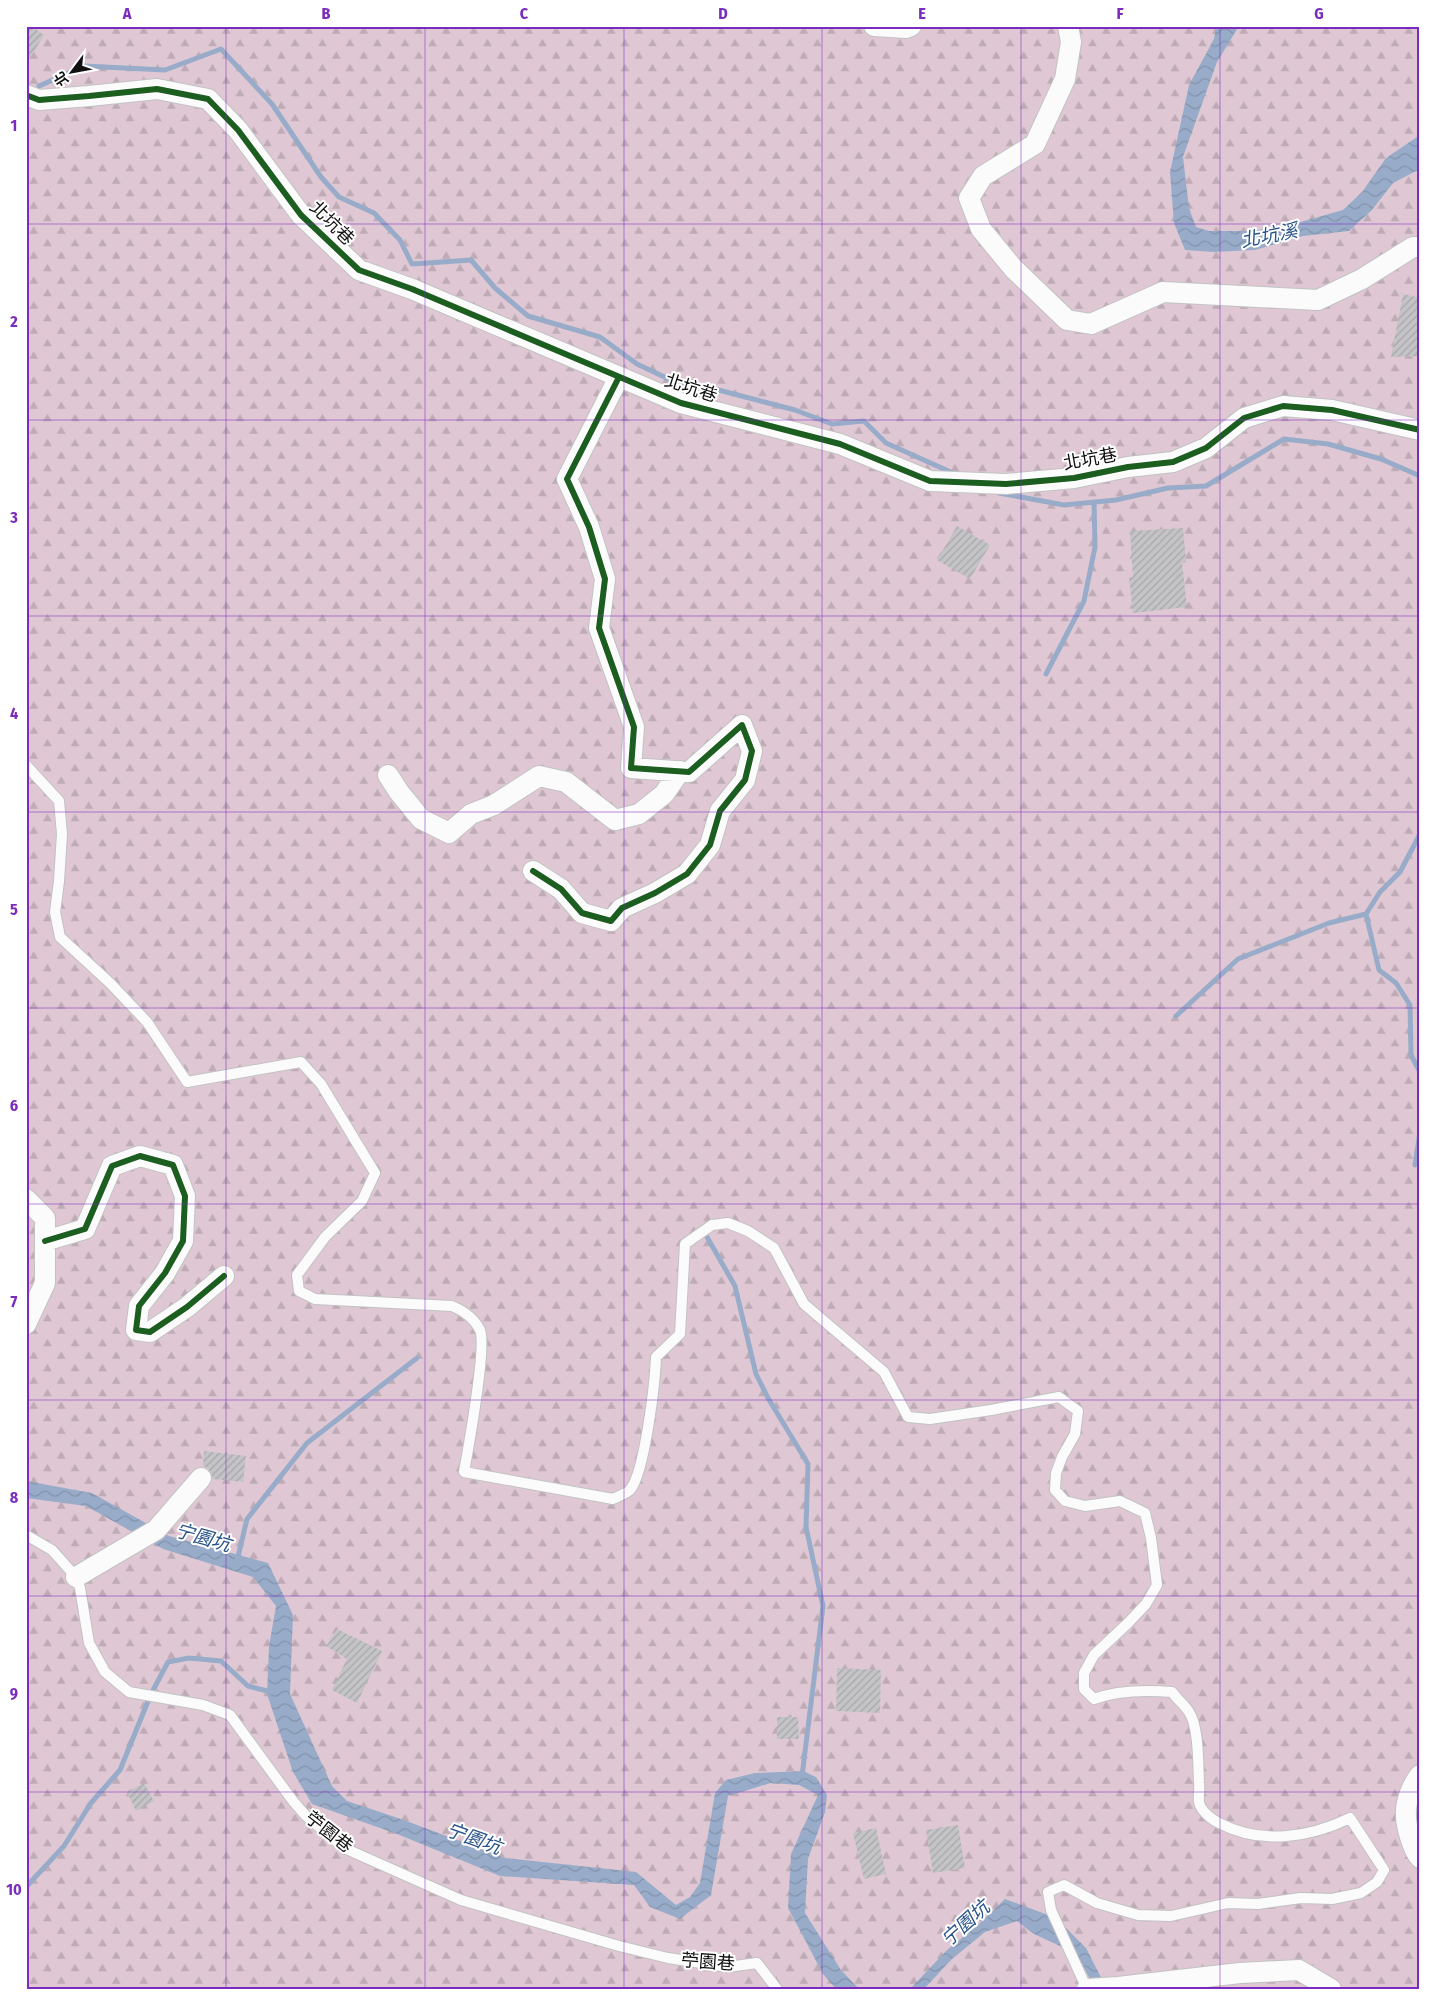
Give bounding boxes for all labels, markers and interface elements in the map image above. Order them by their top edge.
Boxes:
text: A [122,4,132,23]
text: B [322,4,331,23]
text: C [520,4,529,23]
text: D [718,4,728,23]
text: E [918,4,926,23]
text: F [1116,4,1124,23]
text: G [1314,4,1324,23]
north arrow [48,48,98,98]
text: 北 [50,68,72,89]
text: 1 [11,116,17,135]
street label: 北坑巷 [305,196,359,250]
water label: 北坑溪 [1239,218,1302,252]
text: 2 [9,312,18,331]
street label: 北坑巷 [662,369,720,407]
street label: 北坑巷 [1062,443,1118,475]
text: 3 [9,508,18,527]
text: 4 [10,704,18,723]
text: 5 [10,900,18,919]
text: 6 [10,1096,18,1115]
text: 7 [11,1292,18,1311]
text: 8 [10,1488,19,1507]
water label: 宁園坑 [172,1519,236,1557]
text: 9 [10,1684,18,1703]
street label: 苧園巷 [301,1807,357,1857]
water label: 宁園坑 [443,1818,507,1860]
text: 10 [6,1880,22,1899]
water label: 宁園坑 [936,1894,996,1951]
street label: 苧園巷 [680,1949,736,1975]

